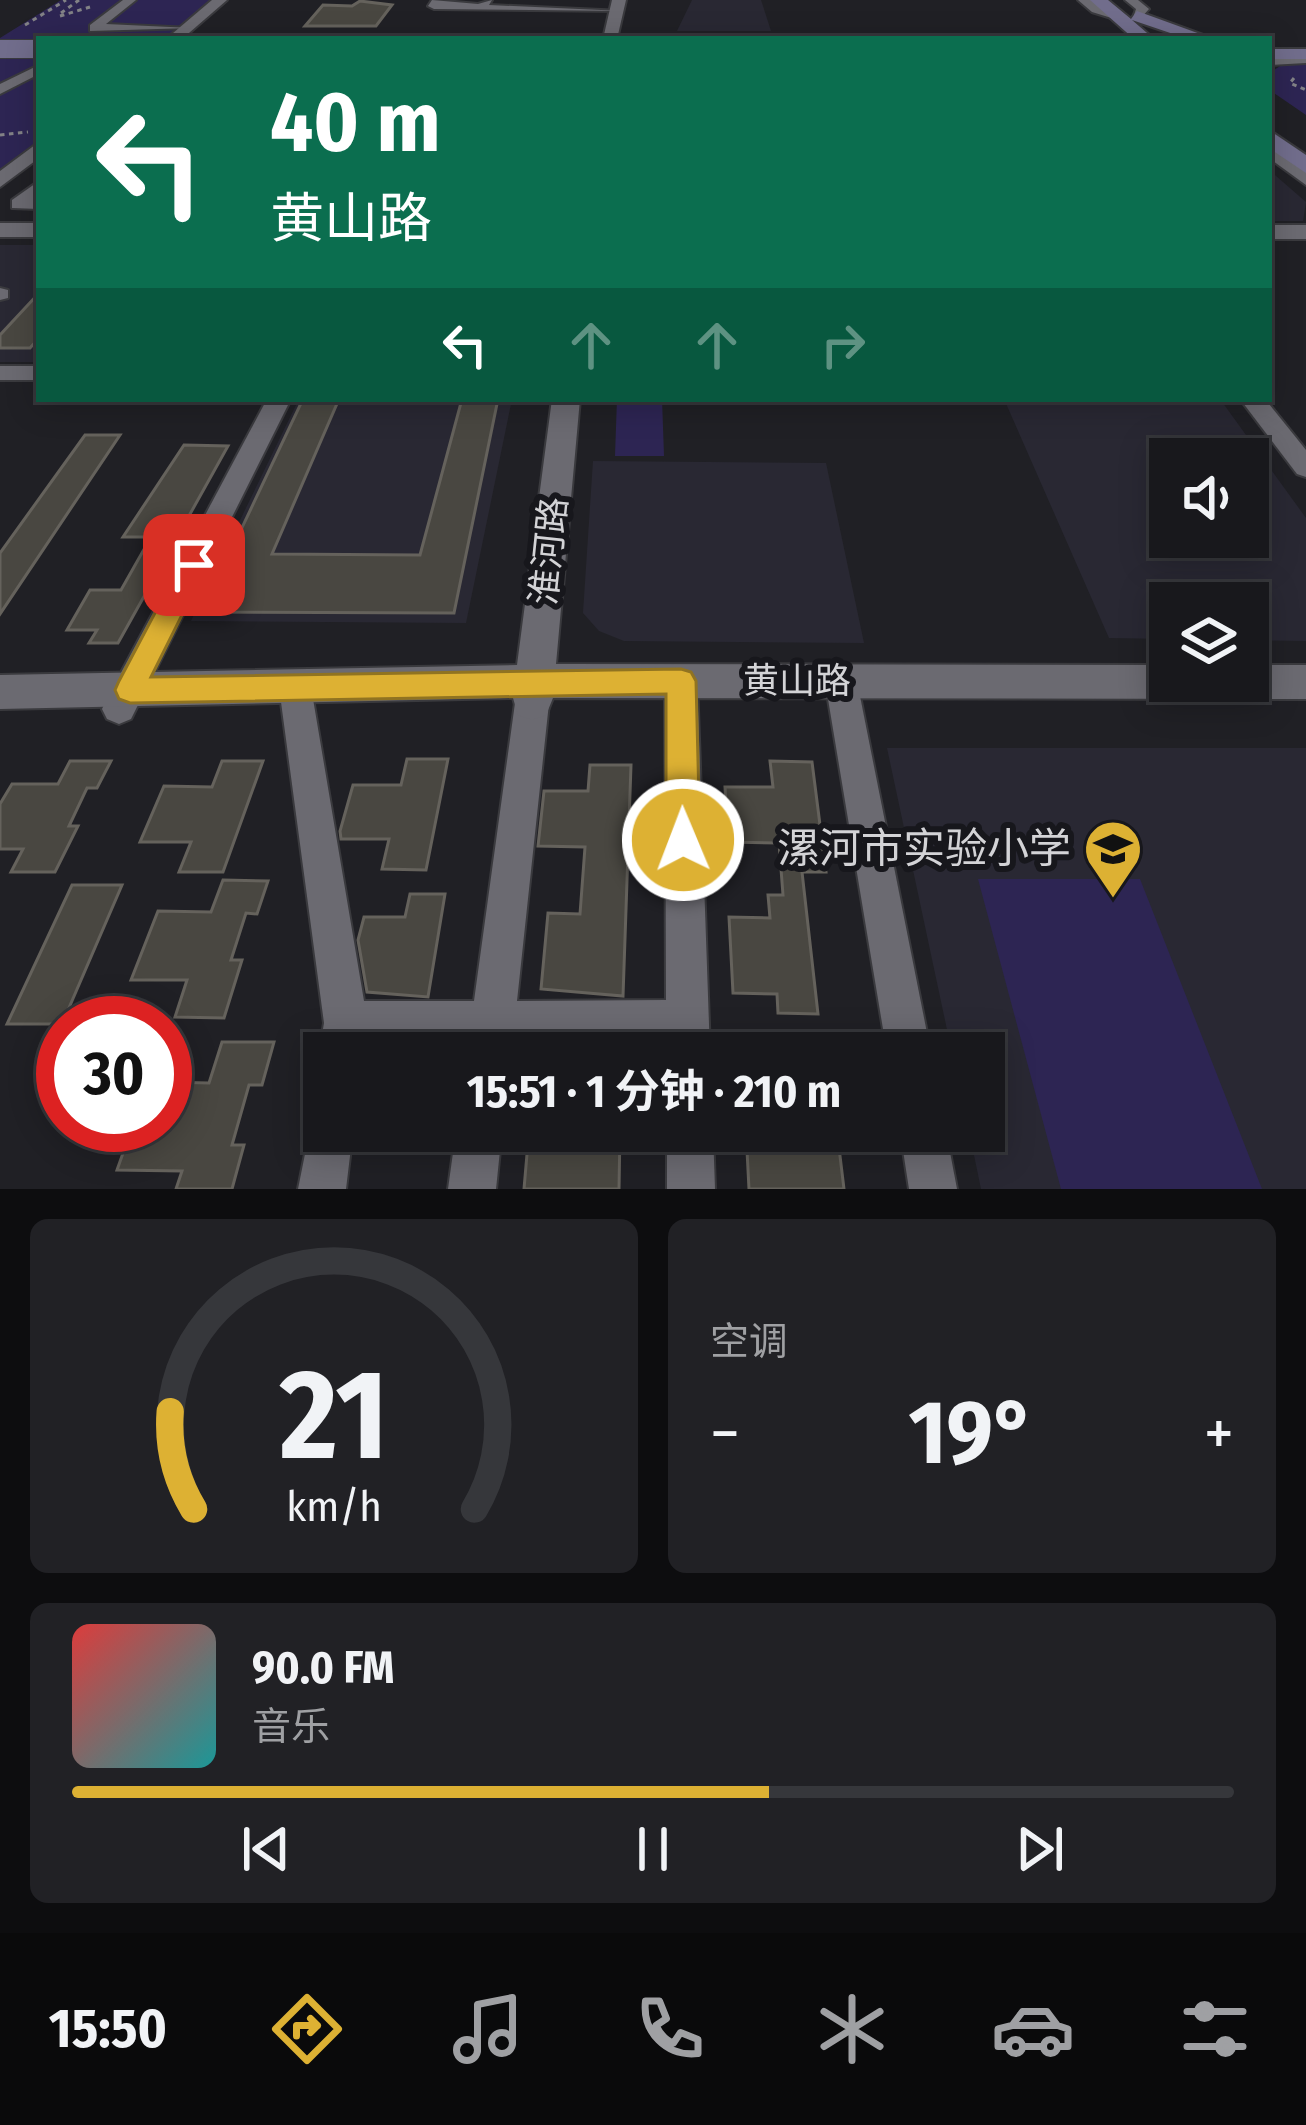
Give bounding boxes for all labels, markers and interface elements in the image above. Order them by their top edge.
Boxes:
text: 40 m [270,72,441,173]
icon: left [72,84,228,240]
text: 黄山路 [270,187,432,251]
icon: left [432,312,498,378]
icon: ahead [558,312,624,378]
icon: ahead [684,312,750,378]
icon: right [810,312,876,378]
map controls [1149,438,1269,702]
button: sound [1149,438,1269,558]
street label: 淮河路 [521,495,577,607]
pin [143,514,245,616]
icon: arrive [161,532,227,598]
button: layers [1149,582,1269,702]
street label: 黄山路 [743,659,851,703]
position arrow [620,777,746,903]
school or university icon: 漯河市实验小学 [1082,818,1144,900]
place label: 漯河市实验小学 [777,824,1071,874]
speed limit sign: 30 [36,996,192,1152]
text: 15:51 · 1 分钟 · 210 m [467,1065,841,1119]
text: 空调 [710,1319,788,1365]
text: 21 [279,1341,388,1491]
text: 19° [909,1379,1035,1487]
text: − [710,1394,740,1473]
text: + [1204,1394,1234,1473]
text: km/h [286,1481,382,1532]
text: 90.0 FM [252,1641,395,1695]
text: 音乐 [252,1704,330,1750]
icon: previous [233,1816,299,1882]
icon: pause [620,1816,686,1882]
icon: next [1007,1816,1073,1882]
icon: directions [265,1987,349,2071]
icon: music [446,1987,530,2071]
icon: phone [628,1987,712,2071]
icon: climate [810,1987,894,2071]
icon: car [991,1987,1075,2071]
icon: filters [1173,1987,1257,2071]
text: 15:50 [49,1997,167,2061]

